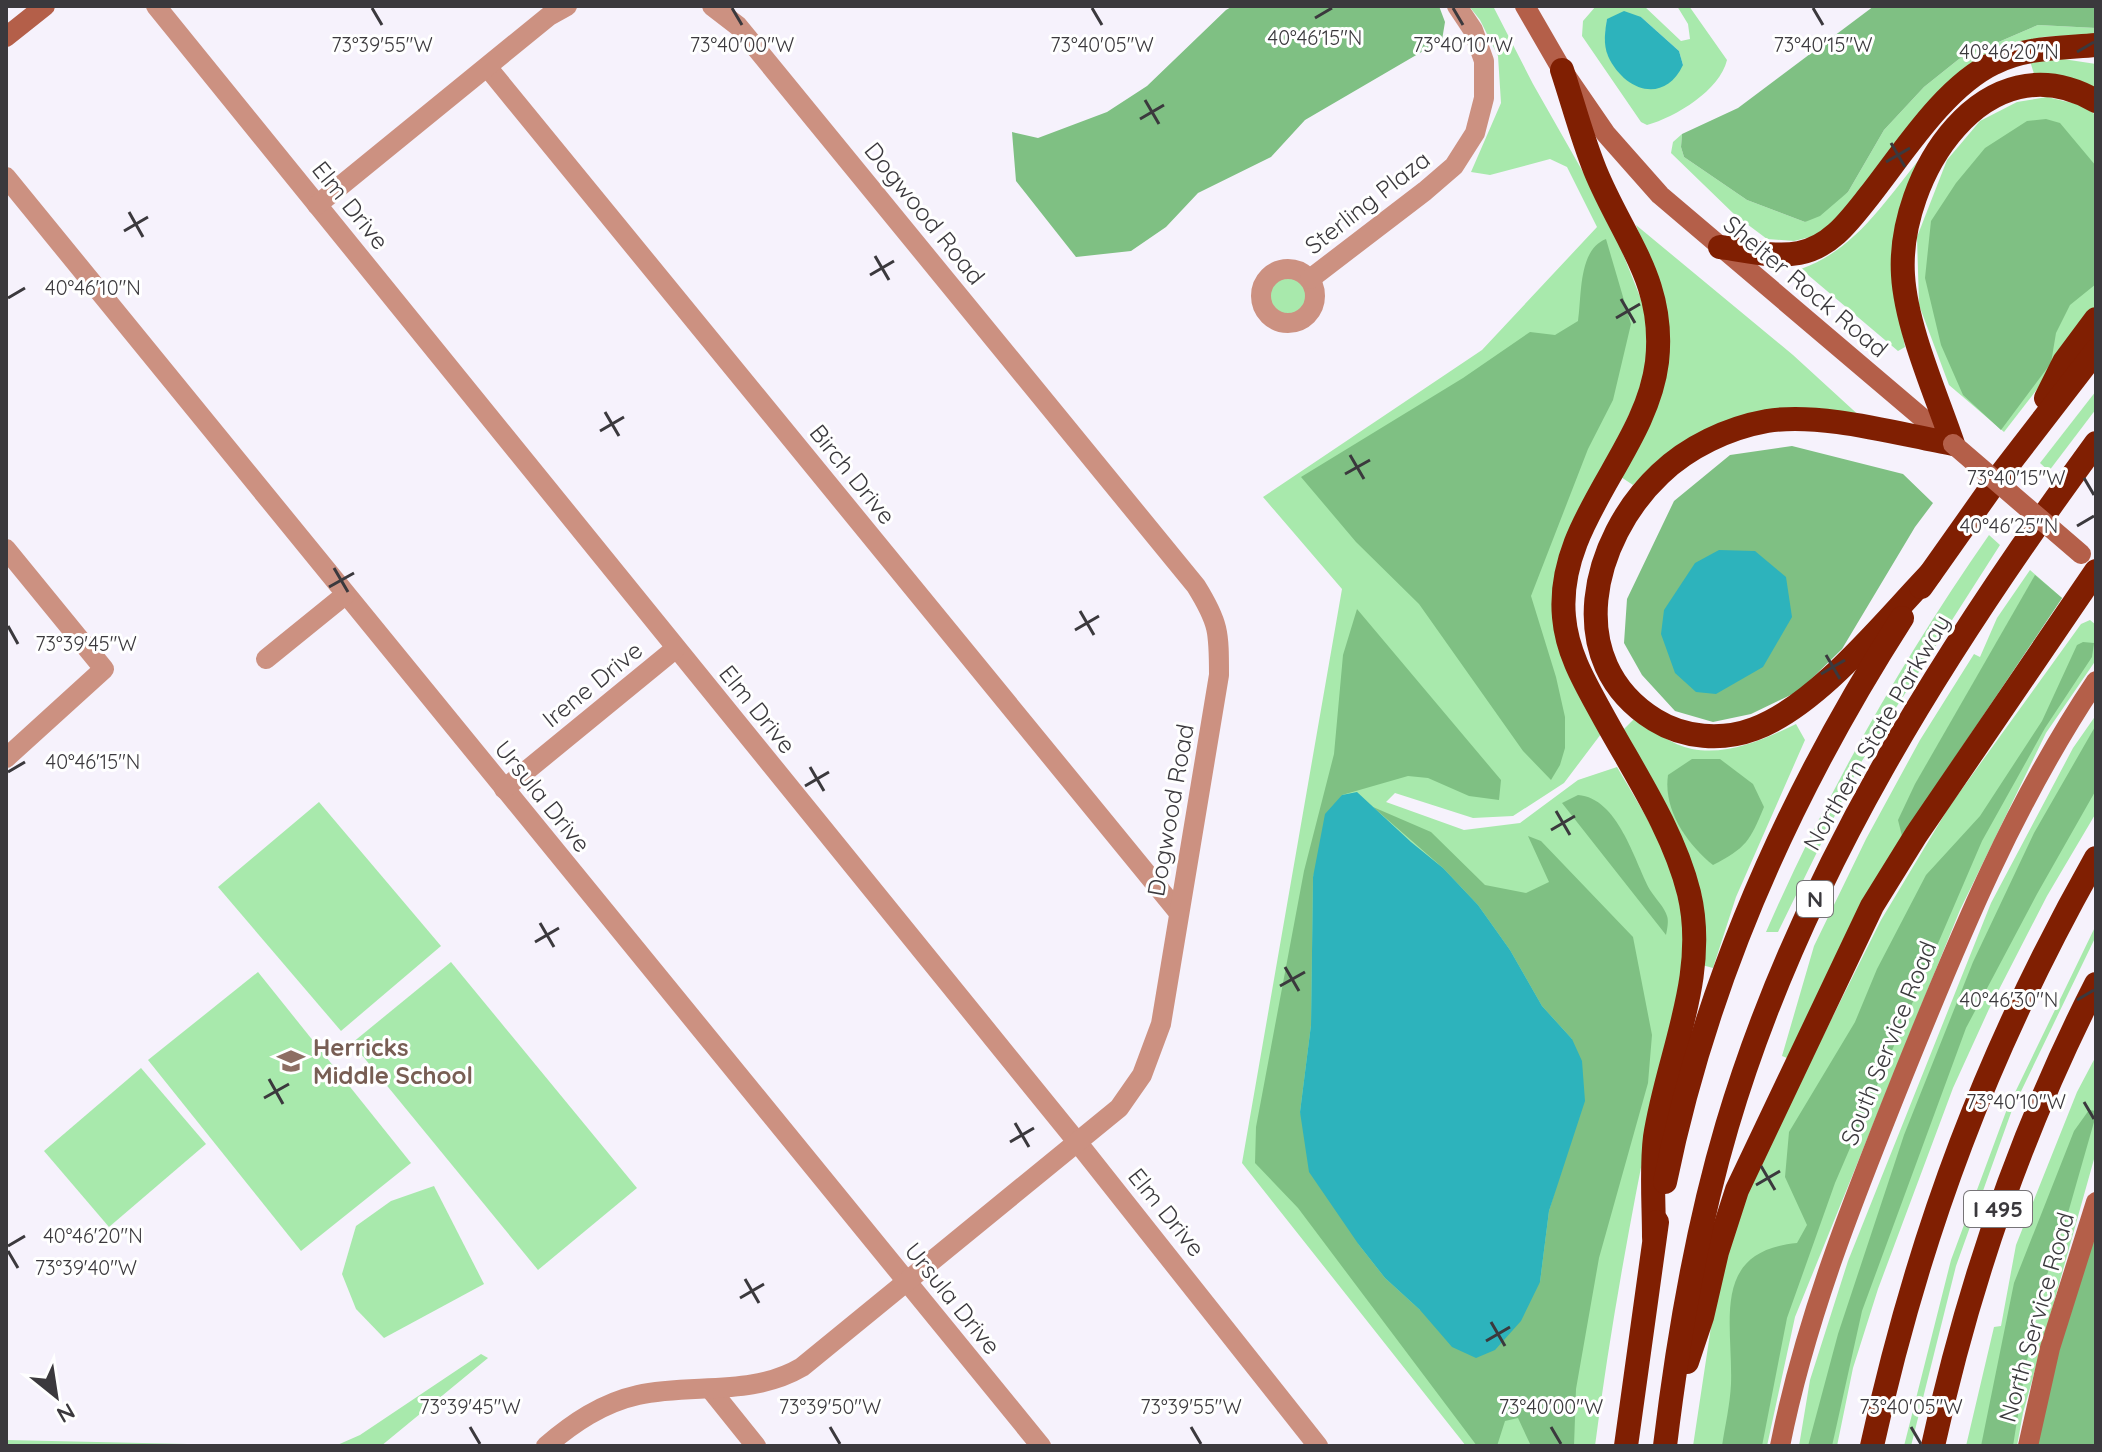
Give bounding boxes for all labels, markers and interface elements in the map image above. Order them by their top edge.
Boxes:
text: 40°46'15"N [1268,25,1362,50]
text: 73°39'55"W [331,32,433,57]
text: 73°40'00"W [690,32,794,57]
text: 73°40'05"W [1050,32,1154,57]
text: 73°40'10"W [1413,32,1513,57]
text: 73°40'15"W [1774,32,1872,57]
text: 40°46'20"N [1959,39,2059,64]
street label: Dogwood Road [858,136,992,290]
street label: Sterling Plaza [1298,144,1436,260]
street label: Elm Drive [306,155,396,255]
street label: Shelter Rock Road [1718,209,1894,363]
text: 40°46'10"N [45,275,141,300]
street label: Birch Drive [804,418,902,530]
text: 73°40'15"W [1967,465,2065,490]
text: 40°46'25"N [1960,513,2058,538]
street label: Northern State Parkway [1796,609,1956,855]
text: 73°39'45"W [35,631,137,656]
street label: Irene Drive [536,635,648,733]
street label: Elm Drive [713,659,803,759]
street label: Dogwood Road [1140,721,1200,899]
street label: Ursula Drive [489,734,597,858]
text: 40°46'15"N [46,749,140,774]
road number: N [1797,881,1833,917]
street label: South Service Road [1833,937,1943,1149]
text: 40°46'30"N [1960,987,2058,1012]
place label: Herricks Middle School [313,1032,473,1090]
school or university icon: Herricks Middle School [276,1046,306,1076]
text: 73°40'10"W [1966,1089,2066,1114]
street label: Elm Drive [1122,1162,1212,1262]
road number: I 495 [1964,1191,2032,1227]
street label: North Service Road [1992,1209,2080,1425]
text: 40°46'20"N [43,1223,143,1248]
street label: Ursula Drive [899,1236,1007,1360]
text: 73°39'40"W [35,1255,137,1280]
north arrow [16,1356,96,1436]
text: 73°39'45"W [419,1394,521,1419]
text: 73°39'50"W [779,1394,881,1419]
text: 73°39'55"W [1140,1394,1242,1419]
text: 73°40'00"W [1499,1394,1603,1419]
text: 73°40'05"W [1859,1394,1963,1419]
text: N [52,1397,80,1429]

